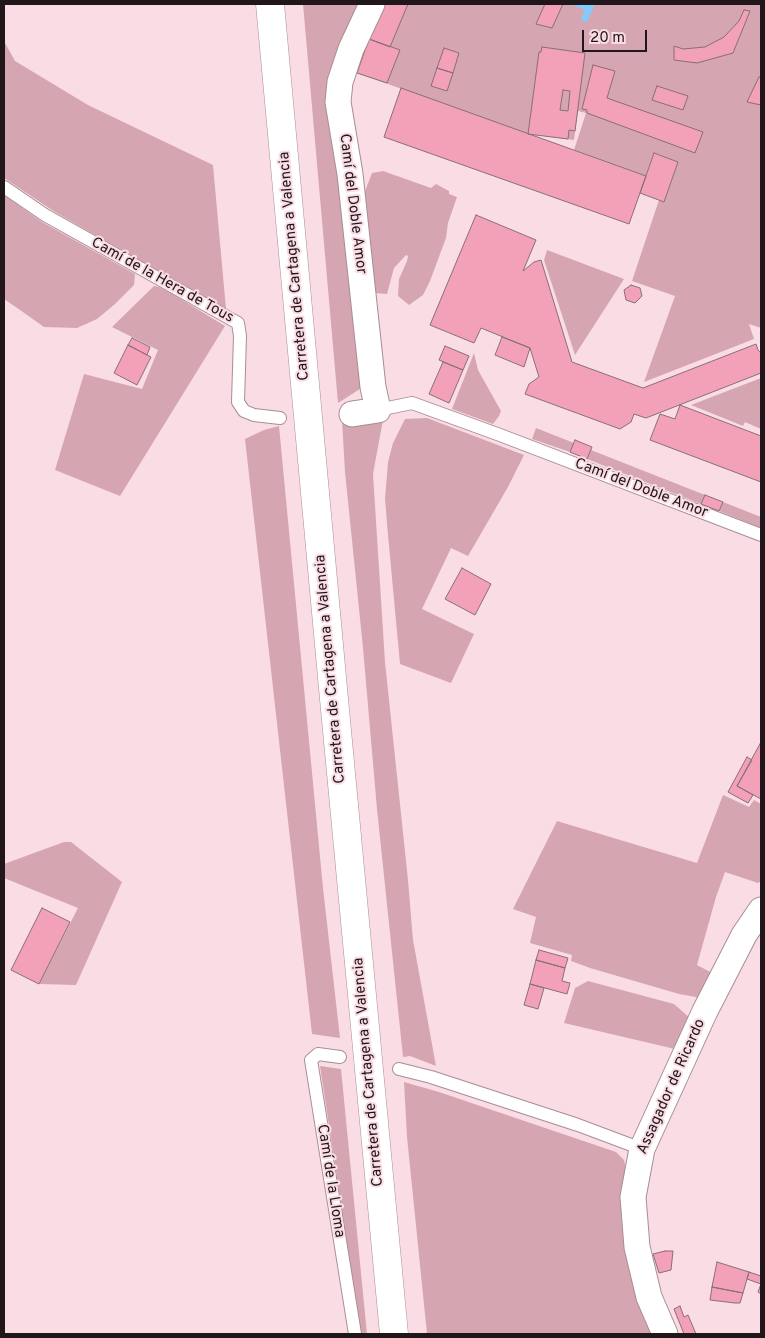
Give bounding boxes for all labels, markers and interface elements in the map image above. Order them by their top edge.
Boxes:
scale bar [585,20,650,52]
text: 20 m [590,29,625,48]
street label: Camí del Doble Amor [334,133,370,275]
street label: Carretera de Cartagena a Valencia [276,151,314,381]
street label: Camí de la Hera de Tous [88,234,236,328]
street label: Camí del Doble Amor [572,455,710,523]
street label: Carretera de Cartagena a Valencia [312,554,350,784]
street label: Carretera de Cartagena a Valencia [350,957,388,1187]
street label: Assagador de Ricardo [634,1016,710,1158]
street label: Camí de la Lloma [312,1123,348,1239]

